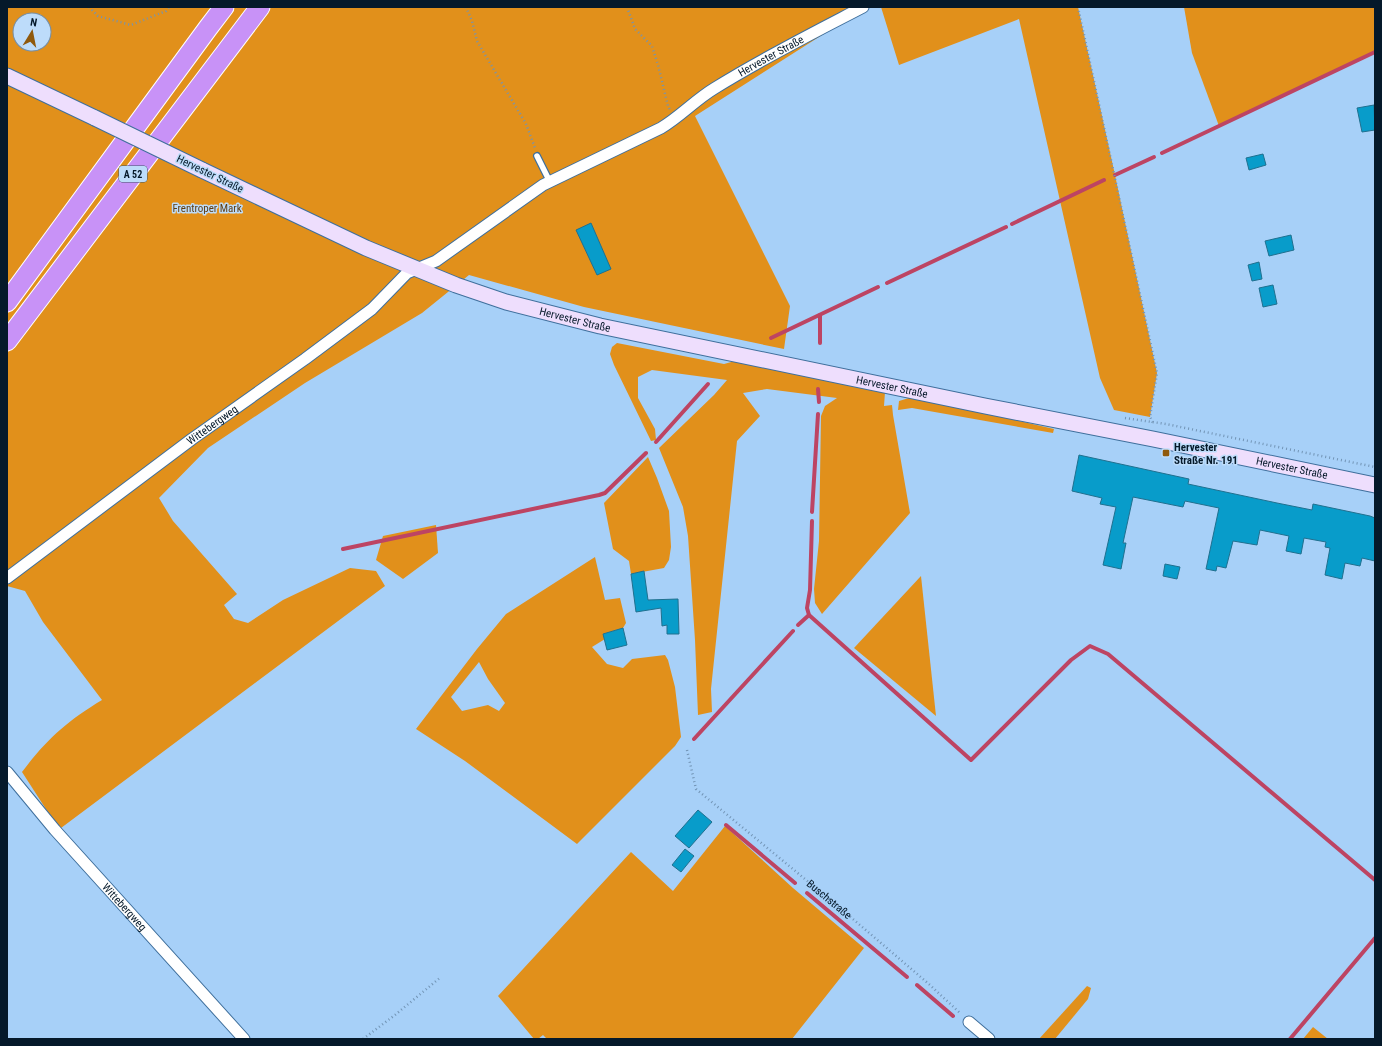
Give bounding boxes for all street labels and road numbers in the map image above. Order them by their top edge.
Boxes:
street label: Hervester Straße [736,33,806,79]
street label: Hervester Straße [174,152,246,196]
road number: A 52 [119,166,147,182]
street label: Hervester Straße [538,304,612,335]
street label: Hervester Straße [855,373,929,400]
street label: Wittebergweg [184,402,240,447]
street label: Hervester Straße [1255,454,1329,482]
street label: Buschstraße [804,877,854,922]
street label: Wittebergweg [100,880,149,933]

